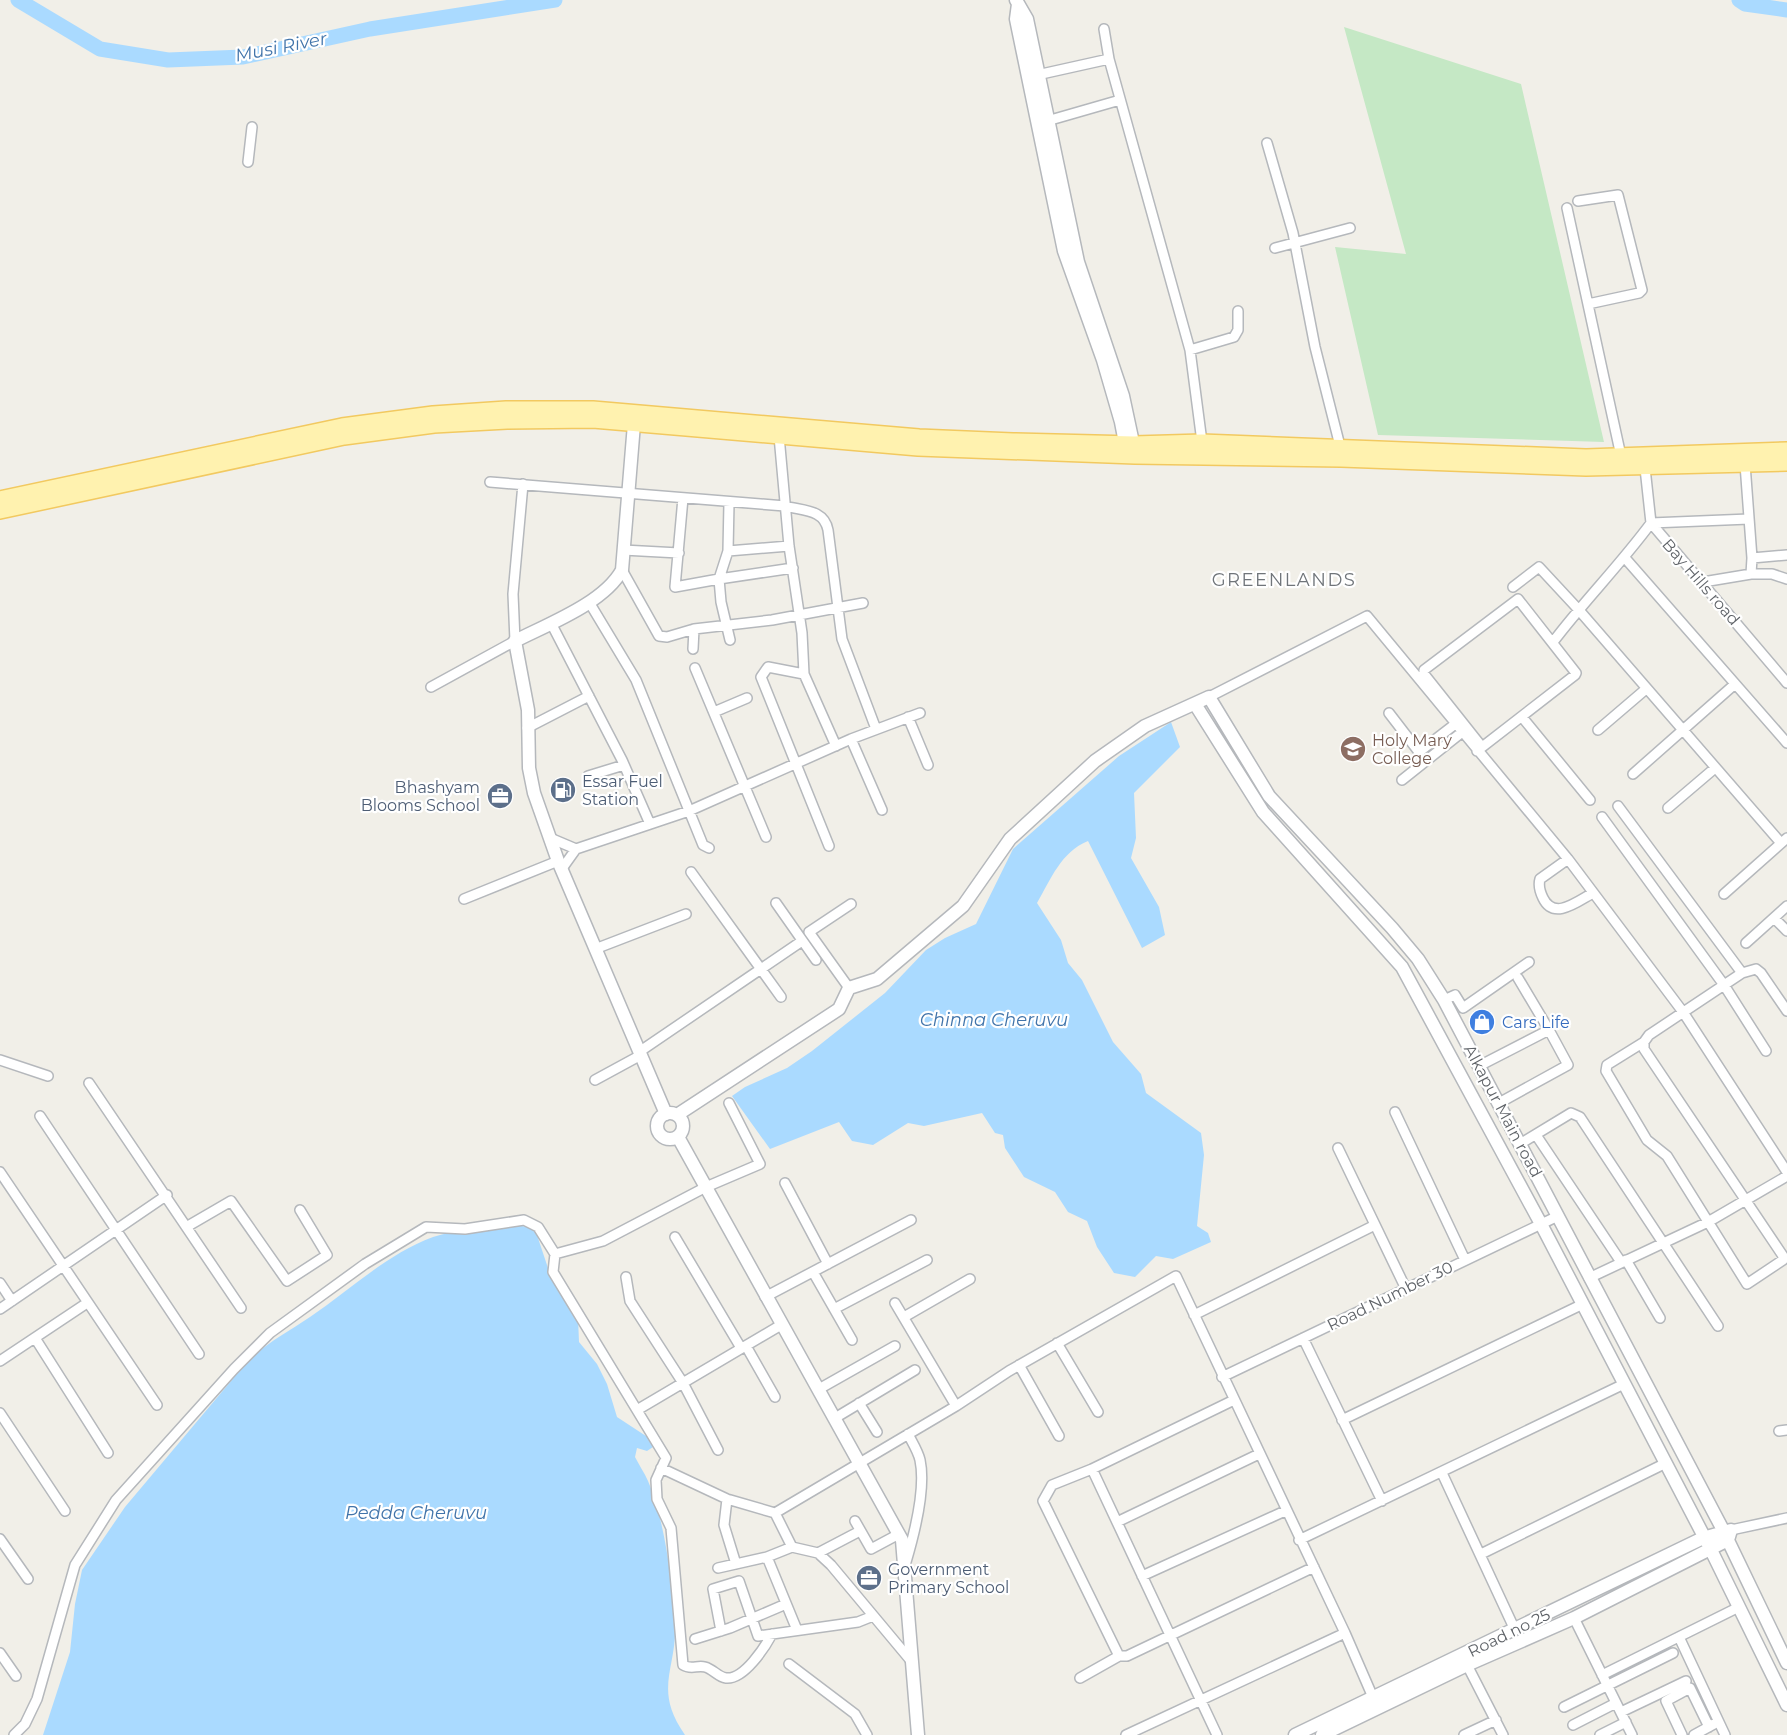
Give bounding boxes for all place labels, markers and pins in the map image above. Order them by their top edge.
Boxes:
place label: Holy Mary College [1372,731,1452,768]
school or university icon: Holy Mary College [1338,734,1368,764]
place label: Essar Fuel Station [582,772,663,809]
fuel station icon: Essar Fuel Station [548,775,578,805]
place label: Bhashyam Blooms School [361,778,480,815]
office icon: Bhashyam Blooms School [485,781,515,811]
shop icon: Cars Life [1467,1007,1497,1037]
place label: Cars Life [1502,1013,1570,1032]
place label: Government Primary School [888,1560,1009,1597]
office icon: Government Primary School [854,1563,884,1593]

